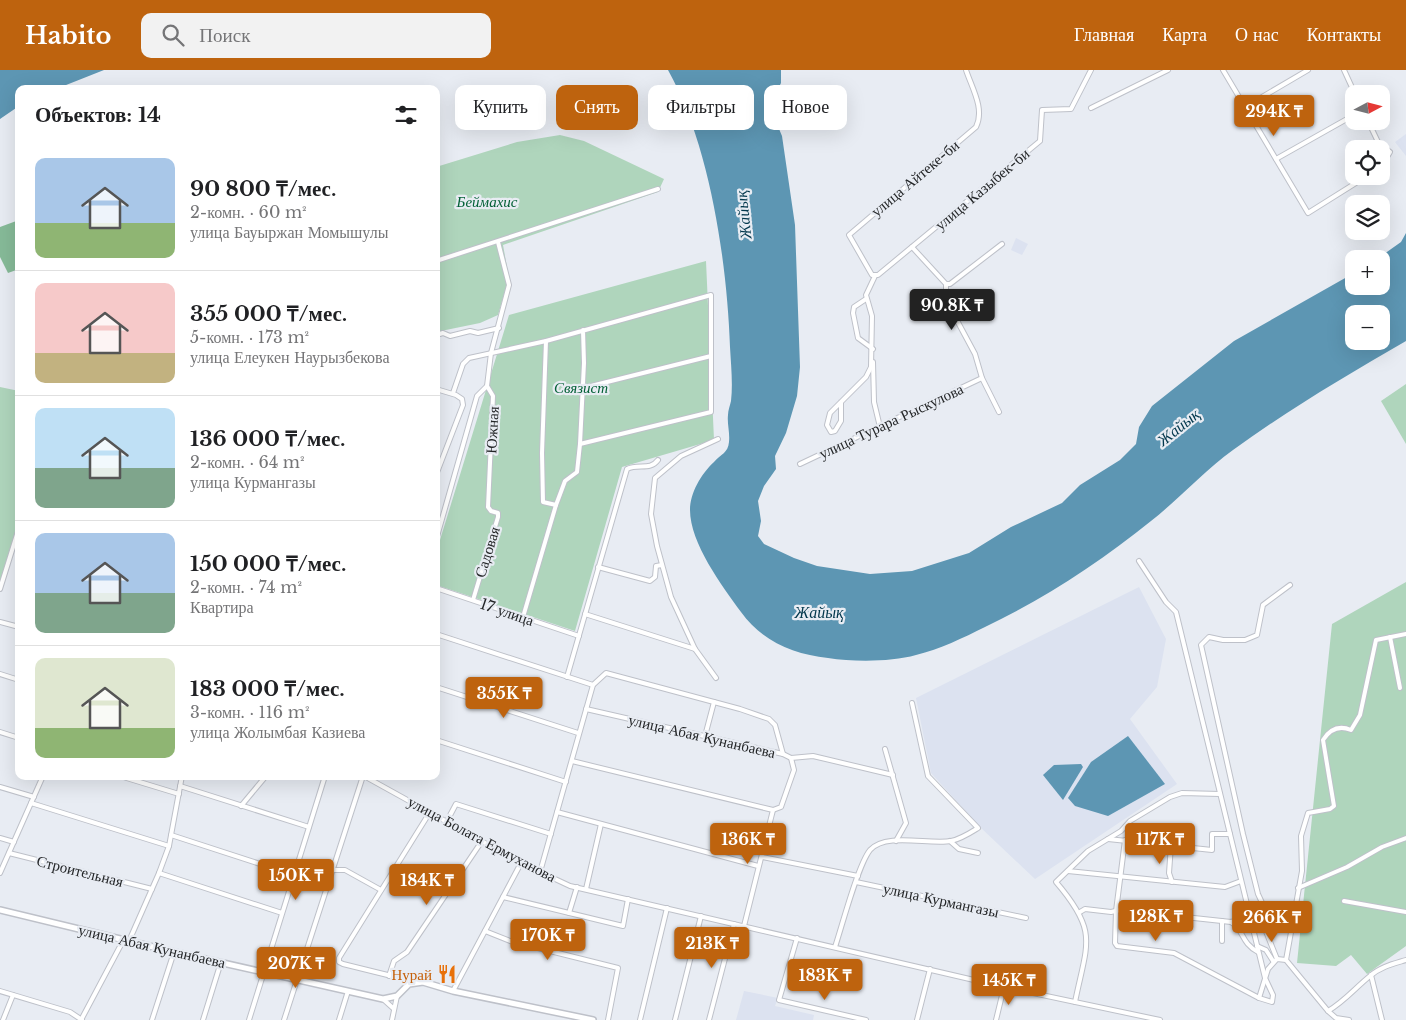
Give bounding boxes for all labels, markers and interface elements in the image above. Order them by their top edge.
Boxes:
search box [141,13,491,58]
text: Habito [25,21,111,50]
icon: search [159,21,187,49]
text: Поиск [199,24,250,47]
text: Главная [1074,24,1134,46]
text: Карта [1162,24,1207,46]
text: О нас [1235,24,1279,46]
text: Контакты [1307,24,1381,46]
chip: Купить [455,85,546,130]
chip: Снять [556,85,638,130]
chip: Фильтры [648,85,754,130]
chip: Новое [764,85,847,130]
north arrow [1345,85,1390,130]
map controls [1345,85,1390,350]
pin: 294K ₸ [1233,94,1315,137]
icon: filters [392,101,420,129]
text: 294K ₸ [1245,101,1303,121]
text: Объектов: 14 [35,102,161,128]
street label: улица Айтеке-би [867,135,963,221]
button: locate [1345,140,1390,185]
street label: улица Казыбек-би [931,144,1033,234]
text: 90 800 ₸/мес. [190,176,336,202]
icon: home [75,178,135,238]
water label: Жайық [730,189,756,241]
park label: Беймахис [456,192,518,211]
button: layers [1345,195,1390,240]
text: 2-комн. · 60 m² [190,202,307,222]
text: улица Бауыржан Момышулы [190,222,388,242]
button: + [1345,250,1390,295]
pin: 90.8K ₸ [906,288,998,331]
text: 90.8K ₸ [921,295,983,315]
text: 355 000 ₸/мес. [190,301,347,327]
icon: home [75,303,135,363]
button: − [1345,305,1390,350]
text: 5-комн. · 173 m² [190,327,309,347]
text: улица Елеукен Наурызбекова [190,347,390,367]
park label: Связист [554,378,608,397]
street label: улица Турара Рыскулова [816,379,967,463]
water label: Жайық [1152,403,1204,451]
street label: Южная [481,406,503,454]
text: 136 000 ₸/мес. [190,426,346,452]
icon: home [75,428,135,488]
text: 2-комн. · 64 m² [190,452,305,472]
text: улица Курмангазы [190,472,316,492]
street label: Садовая [470,524,504,580]
text: 150 000 ₸/мес. [190,551,346,577]
icon: home [75,553,135,613]
text: 2-комн. · 74 m² [190,577,302,597]
street label: 17 улица [478,594,537,630]
text: Квартира [190,597,254,617]
water label: Жайық [794,602,844,622]
text: 183 000 ₸/мес. [190,676,345,702]
pin: 355K ₸ [463,676,545,719]
icon: home [75,678,135,738]
text: 355K ₸ [476,683,532,703]
text: 3-комн. · 116 m² [190,702,309,722]
street label: улица Абая Кунанбаева [627,710,778,762]
text: улица Жолымбая Казиева [190,722,365,742]
street label: улица Болата Ермуханова [405,792,560,886]
pin: 136K ₸ [707,822,789,865]
pin: 117K ₸ [1119,822,1201,865]
text: 136K ₸ [721,829,775,849]
text: 117K ₸ [1136,829,1184,849]
street label: Строительная [35,851,125,891]
pin: 150K ₸ [255,858,337,901]
pin: 184K ₸ [386,864,468,906]
text: 150K ₸ [269,865,323,885]
text: 184K ₸ [400,870,454,890]
street label: улица Курмангазы [881,878,1001,922]
pin: 128K ₸ [1115,900,1197,942]
pin: 266K ₸ [1231,900,1313,943]
text: 128K ₸ [1129,906,1183,926]
text: 266K ₸ [1243,907,1301,927]
pin: 170K ₸ [507,918,589,961]
street label: улица Абая Кунанбаева [77,920,228,972]
text: 170K ₸ [521,925,575,945]
pin: 213K ₸ [671,926,753,969]
text: 213K ₸ [685,933,739,953]
pin: 207K ₸ [255,946,337,989]
text: 207K ₸ [268,953,324,973]
pin: 183K ₸ [784,958,866,1001]
restaurant icon: Нурай [436,963,458,985]
pin: 145K ₸ [968,964,1050,1006]
place label: Нурай [391,965,432,984]
text: 183K ₸ [798,965,852,985]
text: 145K ₸ [983,970,1035,990]

